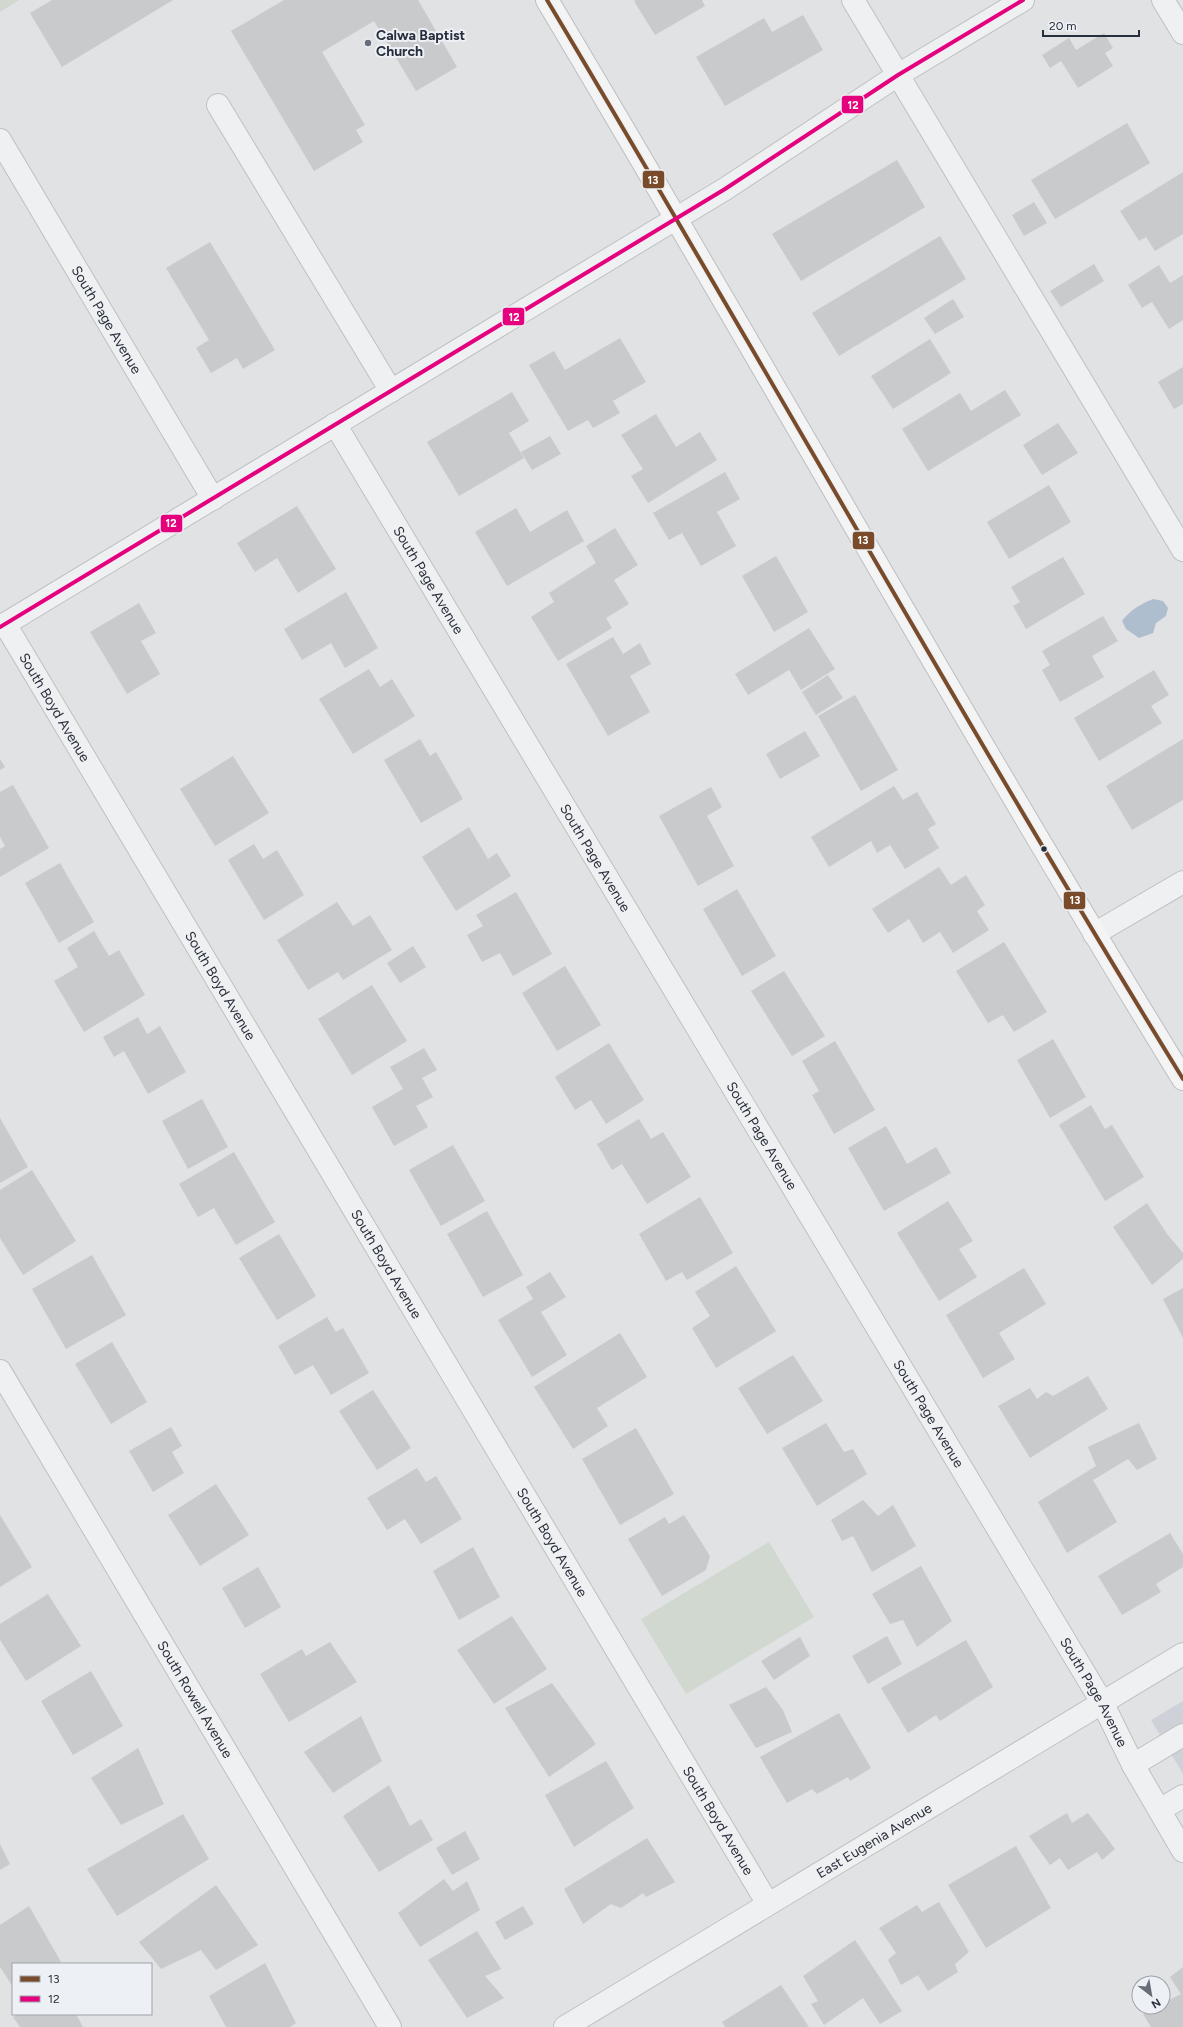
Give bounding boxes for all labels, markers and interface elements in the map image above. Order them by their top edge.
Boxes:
scale bar [1043,12,1139,38]
text: 20 m [1049,19,1077,33]
place label: Calwa Baptist Church [376,27,466,60]
marker: Calwa Baptist Church [363,38,373,48]
line badge: 12 [841,95,864,114]
text: 12 [847,99,859,112]
line badge: 13 [642,170,665,189]
text: 13 [648,174,658,187]
street label: South Page Avenue [68,263,145,378]
line badge: 12 [502,307,525,326]
text: 12 [508,311,520,324]
line badge: 12 [160,514,183,533]
text: 12 [165,517,177,530]
street label: South Page Avenue [389,523,467,638]
line badge: 13 [852,531,875,550]
text: 13 [858,534,868,547]
street label: South Boyd Avenue [15,650,93,765]
street label: South Page Avenue [556,801,634,916]
unlabelled marker [1039,844,1049,854]
line badge: 13 [1063,891,1086,910]
text: 13 [1070,894,1080,907]
street label: South Boyd Avenue [181,928,259,1044]
street label: South Page Avenue [723,1079,801,1193]
street label: South Boyd Avenue [347,1207,425,1322]
street label: South Page Avenue [889,1357,967,1471]
street label: South Boyd Avenue [513,1485,591,1600]
street label: South Page Avenue [1056,1635,1131,1750]
street label: South Rowell Avenue [153,1638,236,1762]
street label: South Boyd Avenue [679,1763,757,1879]
street label: East Eugenia Avenue [814,1799,935,1882]
legend [12,1963,152,2015]
text: 13 [48,1972,59,1986]
north arrow [1131,1975,1171,2015]
text: 12 [48,1992,60,2006]
text: N [1149,1995,1163,2011]

